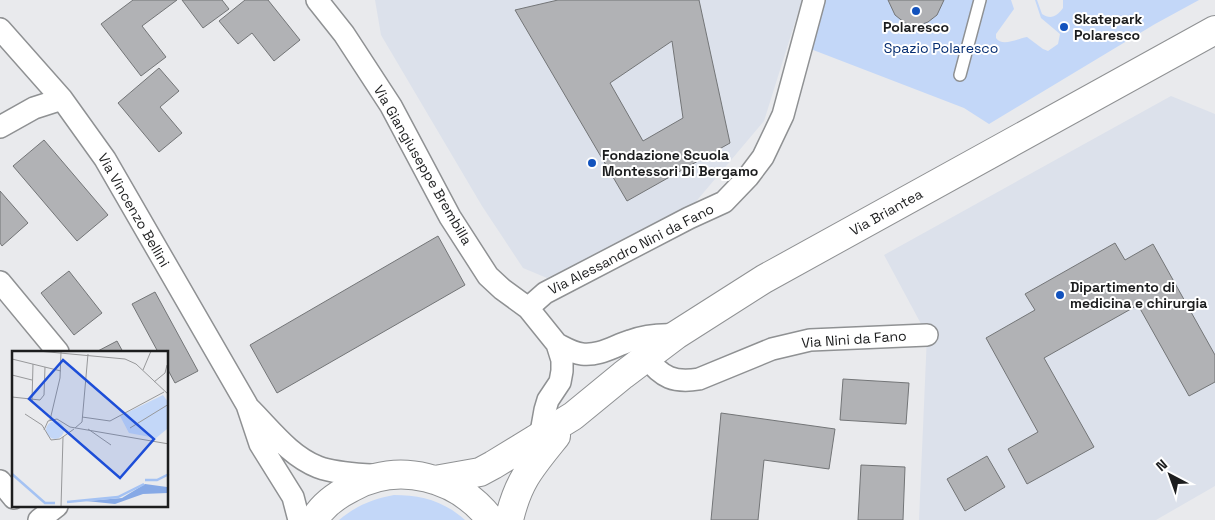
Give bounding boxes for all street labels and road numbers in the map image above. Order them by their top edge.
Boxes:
street label: Via Giangiuseppe Brembilla [370,82,476,248]
street label: Via Vincenzo Bellini [94,150,174,270]
street label: Via Briantea [846,185,926,239]
street label: Via Alessandro Nini da Fano [545,199,717,299]
street label: Via Nini da Fano [801,326,907,352]

